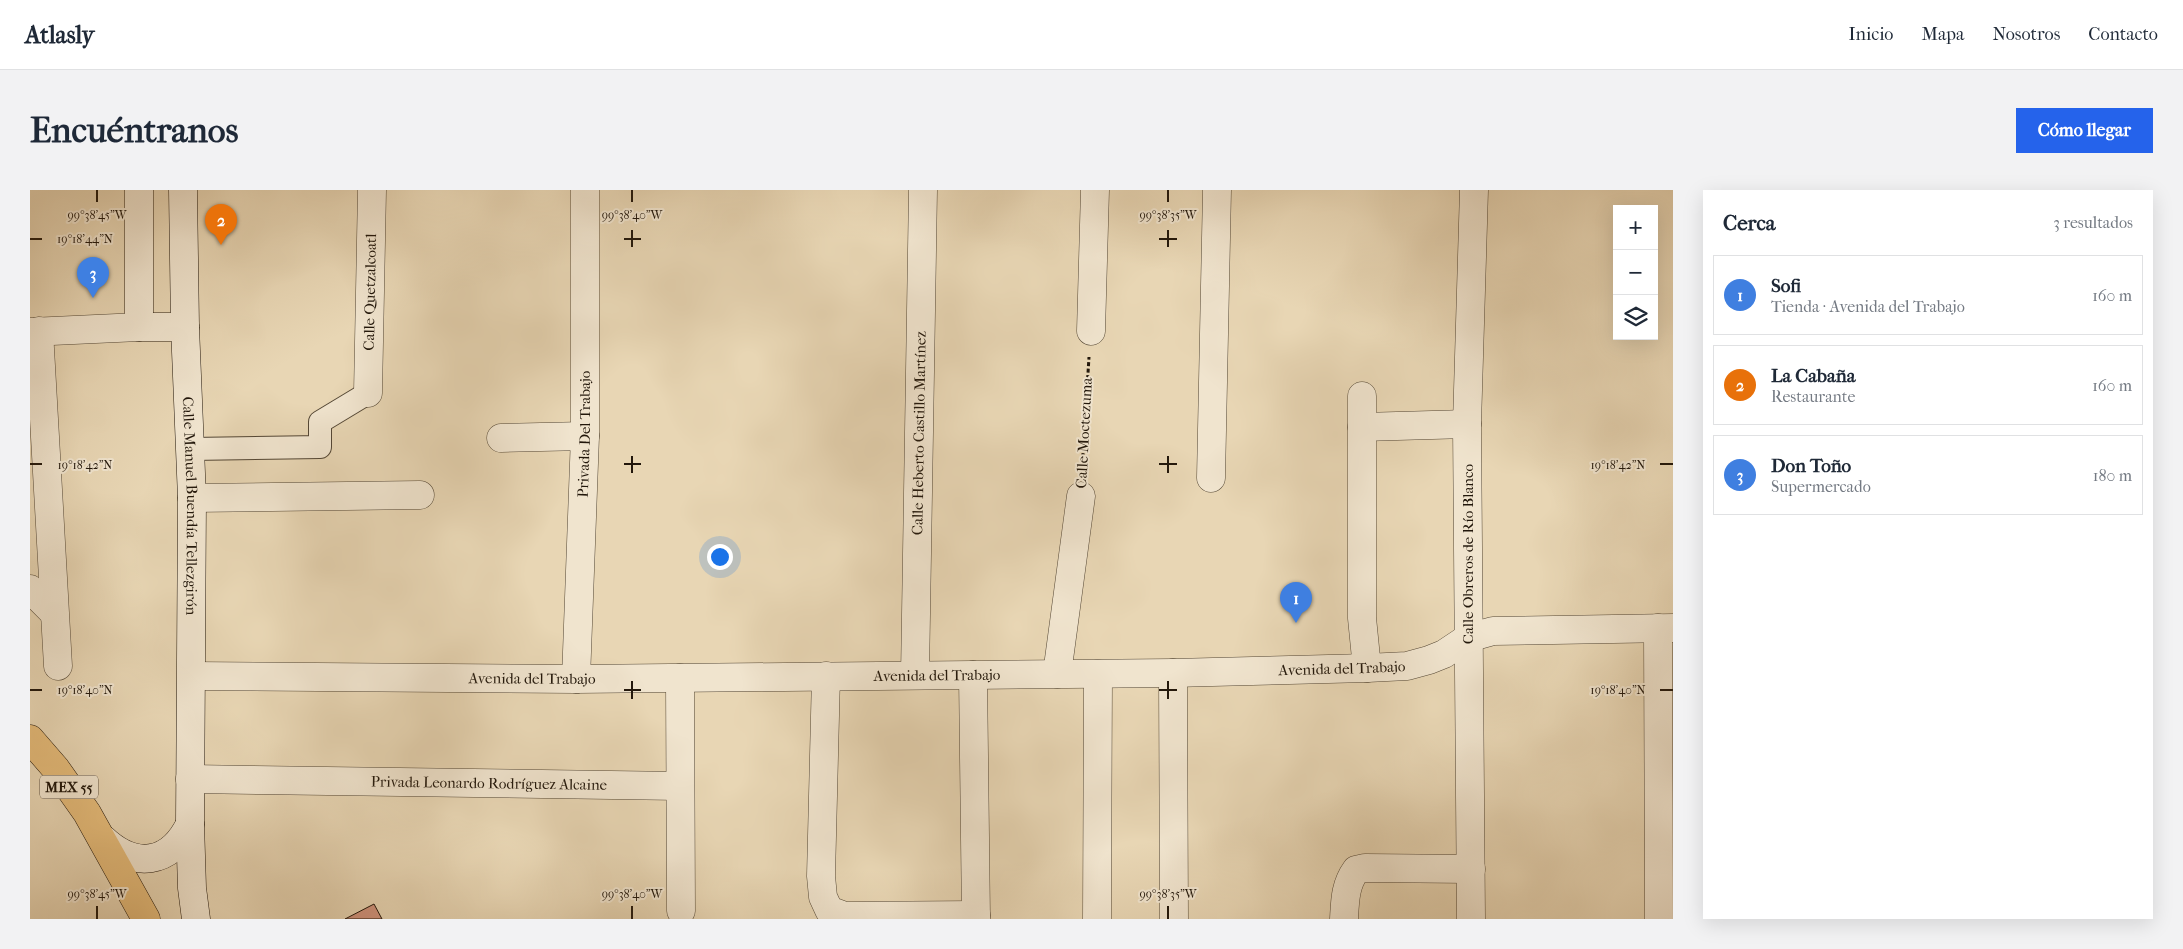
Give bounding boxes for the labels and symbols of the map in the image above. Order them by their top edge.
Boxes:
pin: 2 [205,204,237,245]
text: 99°38'45"W [68,208,128,222]
text: 99°38'40"W [602,208,664,222]
text: 99°38'35"W [1139,208,1198,222]
text: 19°18'44"N [57,232,113,246]
street label: Calle Quetzalcoatl [360,233,380,351]
pin: 3 [77,257,109,298]
street label: Calle Heberto Castillo Martínez [908,331,930,535]
street label: Privada Del Trabajo [574,370,594,498]
street label: Calle Moctezuma [1072,376,1096,489]
street label: Calle Manuel Buendía Tellezgirón [179,396,201,616]
text: 19°18'42"N [58,458,112,472]
text: 19°18'42"N [1591,458,1645,472]
street label: Calle Obreros de Río Blanco [1459,463,1477,644]
your location [707,544,733,570]
pin: 1 [1280,582,1312,623]
street label: Avenida del Trabajo [1277,657,1406,679]
street label: Avenida del Trabajo [872,666,1001,685]
street label: Avenida del Trabajo [467,669,596,688]
text: 19°18'40"N [57,683,113,697]
text: 19°18'40"N [1590,683,1646,697]
street label: Privada Leonardo Rodríguez Alcaine [371,773,608,794]
road number: MEX 55 [40,776,98,798]
text: 99°38'45"W [68,887,128,901]
text: 99°38'40"W [602,887,664,901]
text: 99°38'35"W [1139,887,1198,901]

